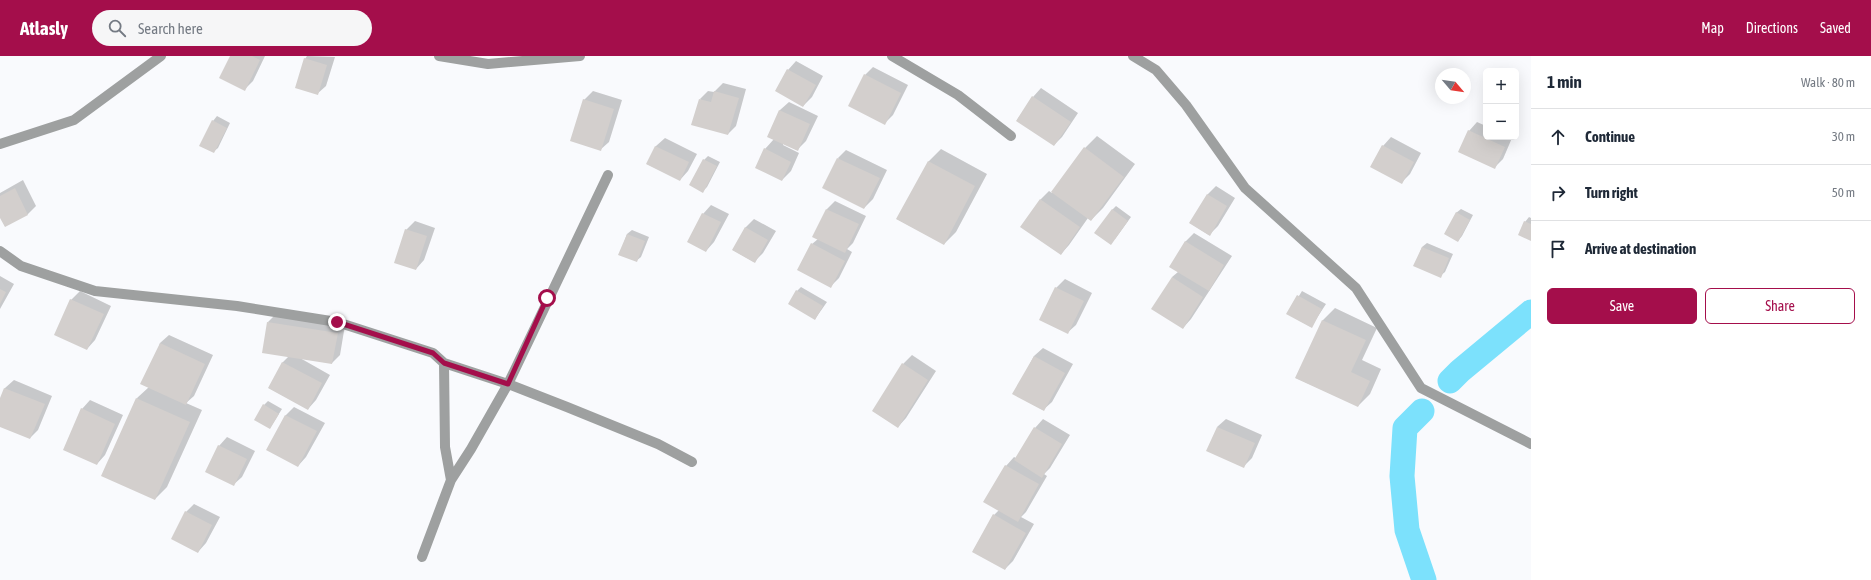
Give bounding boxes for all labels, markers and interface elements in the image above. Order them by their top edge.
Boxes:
search box [92,10,372,46]
text: Atlasly [20,17,68,39]
icon: search [106,17,128,39]
text: Search here [138,20,203,37]
text: Map [1701,20,1724,36]
text: Directions [1746,20,1798,36]
text: Saved [1820,20,1851,36]
north arrow [1435,68,1471,104]
map controls [1483,68,1519,140]
button: + [1483,68,1519,104]
text: 1 min [1547,72,1582,92]
text: Walk · 80 m [1801,75,1855,90]
button: − [1483,104,1519,140]
icon: ahead [1547,126,1569,148]
text: Continue [1585,128,1635,145]
text: 30 m [1832,129,1855,144]
icon: right [1547,182,1569,204]
text: Turn right [1585,184,1638,201]
text: 50 m [1832,185,1855,200]
icon: arrive [1547,238,1569,260]
text: Arrive at destination [1585,240,1696,257]
button: Save [1547,288,1697,324]
button: Share [1705,288,1855,324]
route start [538,289,556,307]
route end [328,313,346,331]

